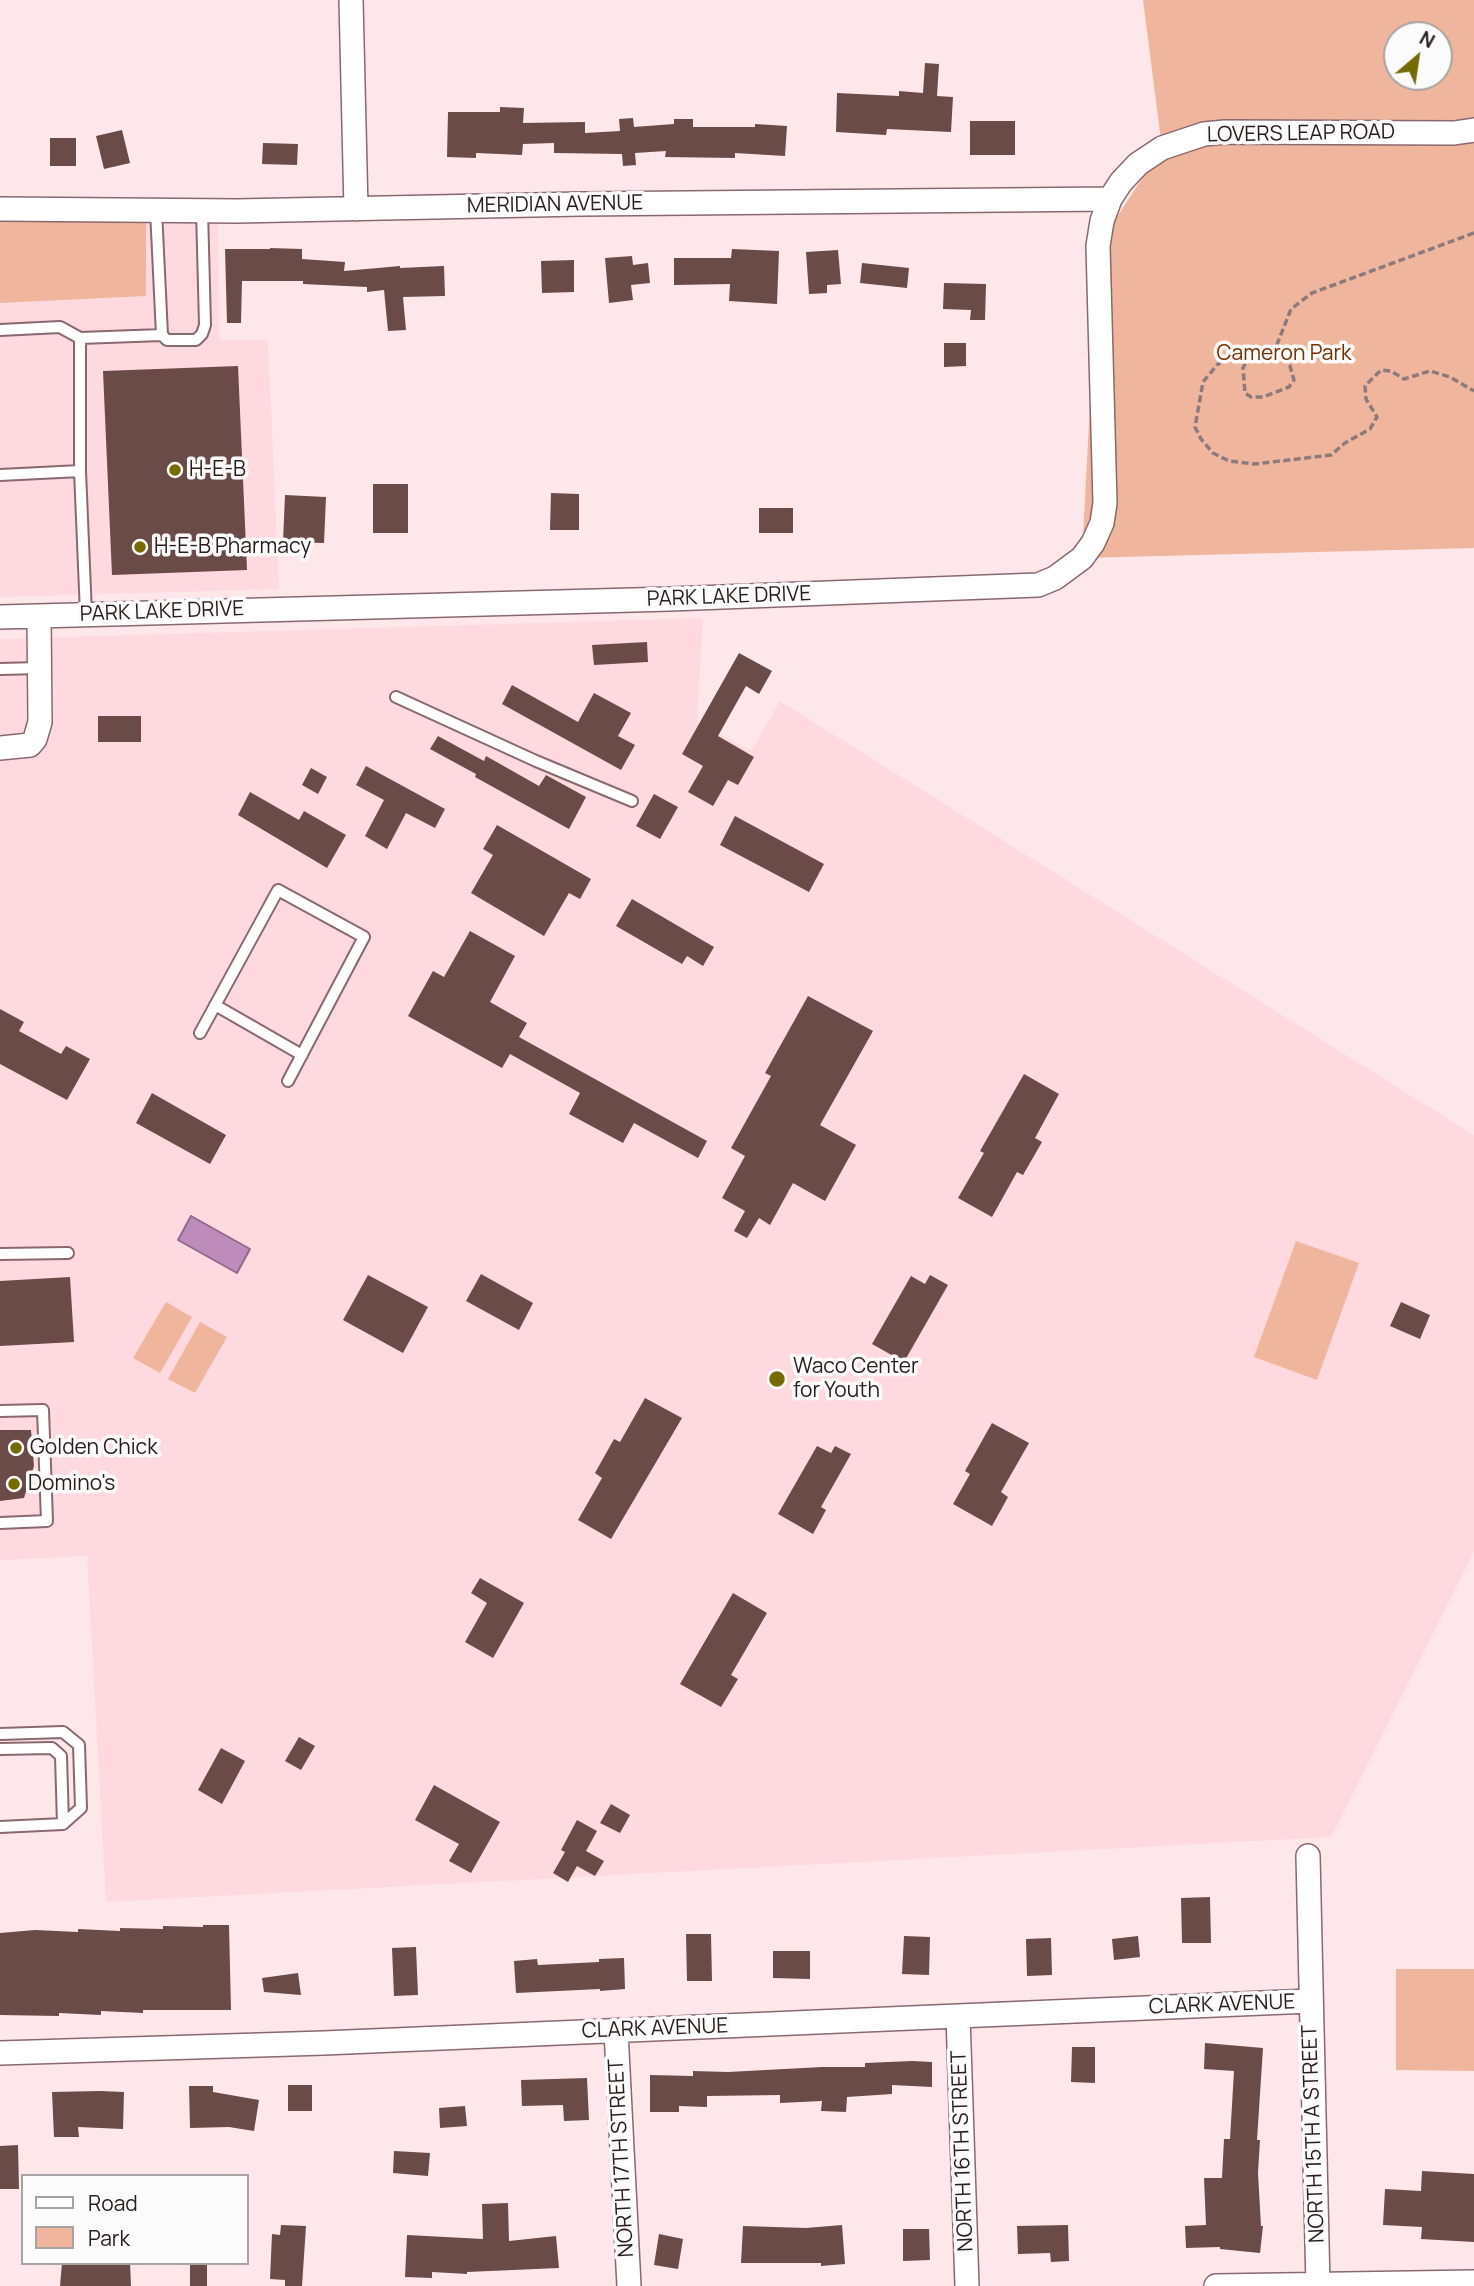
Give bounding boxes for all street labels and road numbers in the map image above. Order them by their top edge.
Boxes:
street label: LOVERS LEAP ROAD [1207,120,1395,148]
street label: MERIDIAN AVENUE [467,191,643,219]
street label: PARK LAKE DRIVE [646,582,812,612]
street label: PARK LAKE DRIVE [79,597,245,627]
street label: CLARK AVENUE [1148,1990,1296,2020]
street label: CLARK AVENUE [581,2014,729,2044]
street label: NORTH 15TH A STREET [1298,2025,1330,2243]
street label: NORTH 16TH STREET [947,2050,979,2252]
street label: NORTH 17TH STREET [604,2058,640,2258]

